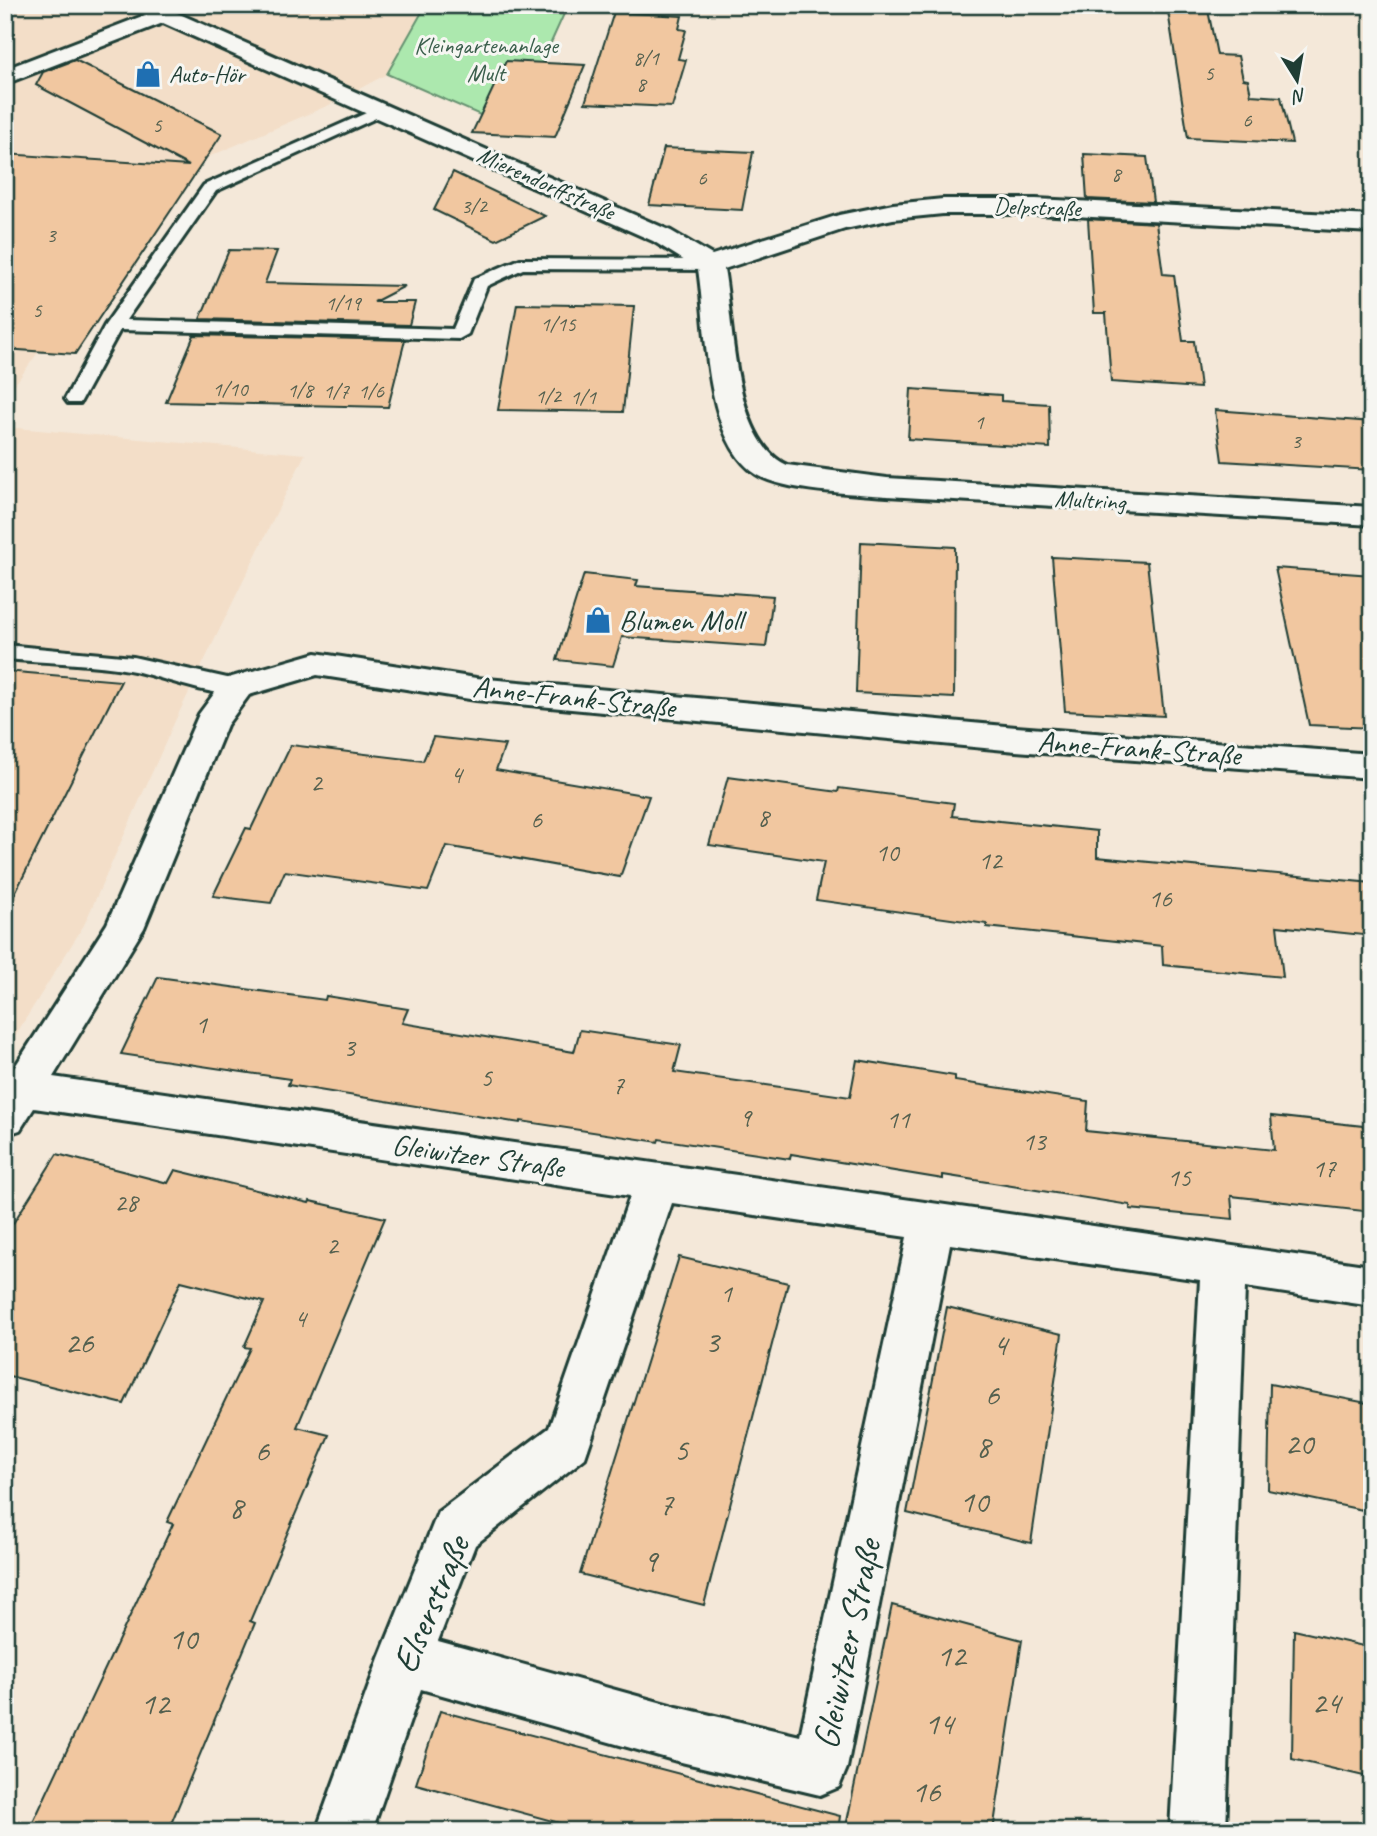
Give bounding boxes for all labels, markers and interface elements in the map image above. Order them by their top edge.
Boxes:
park label: Kleingartenanlage Mult [414,30,560,88]
house number: 8/1 [633,45,660,71]
north arrow [1262,46,1332,116]
shop icon: Auto-Hör [133,59,163,89]
place label: Auto-Hör [169,59,247,89]
house number: 5 [1204,60,1215,86]
house number: 8 [636,71,648,97]
text: N [1289,83,1308,109]
house number: 6 [1242,107,1252,133]
house number: 5 [152,112,163,138]
street label: Mierendorffstraße [473,139,621,228]
house number: 8 [1111,161,1123,187]
house number: 6 [697,165,707,191]
street label: Delpstraße [993,190,1083,224]
house number: 3/2 [461,193,488,219]
house number: 3 [46,222,57,248]
house number: 1/19 [325,290,362,316]
house number: 5 [32,297,43,323]
house number: 1/15 [540,311,577,337]
house number: 1/10 [212,376,249,402]
house number: 1/8 [287,377,315,403]
house number: 1/7 [323,378,350,404]
house number: 1/6 [358,378,384,404]
house number: 1/2 [535,383,562,409]
house number: 1/1 [570,384,597,410]
house number: 1 [974,409,985,435]
house number: 3 [1291,428,1302,454]
street label: Multring [1054,483,1129,517]
place label: Blumen Moll [619,601,747,639]
shop icon: Blumen Moll [583,605,613,635]
street label: Anne-Frank-Straße [471,667,679,727]
street label: Anne-Frank-Straße [1036,722,1244,774]
house number: 4 [450,758,464,791]
house number: 2 [310,766,324,799]
house number: 8 [757,801,771,834]
house number: 6 [530,803,543,836]
house number: 10 [875,836,901,869]
house number: 12 [978,844,1004,877]
house number: 16 [1148,882,1173,915]
house number: 1 [195,1008,208,1041]
house number: 3 [343,1031,357,1064]
house number: 5 [480,1061,493,1094]
house number: 7 [612,1069,625,1102]
house number: 9 [739,1101,753,1134]
house number: 11 [886,1103,911,1136]
street label: Gleiwitzer Straße [390,1125,568,1187]
house number: 13 [1022,1125,1048,1158]
house number: 17 [1312,1152,1337,1185]
house number: 15 [1167,1161,1192,1194]
house number: 28 [114,1186,140,1219]
house number: 2 [326,1229,340,1262]
house number: 1 [720,1277,733,1310]
house number: 4 [294,1302,308,1335]
house number: 3 [705,1321,722,1362]
house number: 26 [65,1322,95,1363]
house number: 4 [993,1324,1011,1365]
house number: 6 [985,1374,1001,1415]
house number: 20 [1285,1423,1316,1464]
house number: 8 [976,1426,993,1467]
house number: 5 [674,1429,690,1470]
house number: 6 [255,1430,271,1471]
house number: 10 [960,1481,991,1522]
house number: 7 [659,1484,675,1525]
house number: 8 [229,1487,246,1528]
street label: Elserstraße [381,1526,481,1679]
street label: Gleiwitzer Straße [801,1532,892,1753]
house number: 9 [643,1540,660,1581]
house number: 10 [169,1618,200,1659]
house number: 12 [937,1635,968,1676]
house number: 24 [1312,1682,1344,1723]
house number: 12 [141,1683,172,1724]
house number: 14 [925,1703,957,1744]
house number: 16 [912,1771,942,1812]

